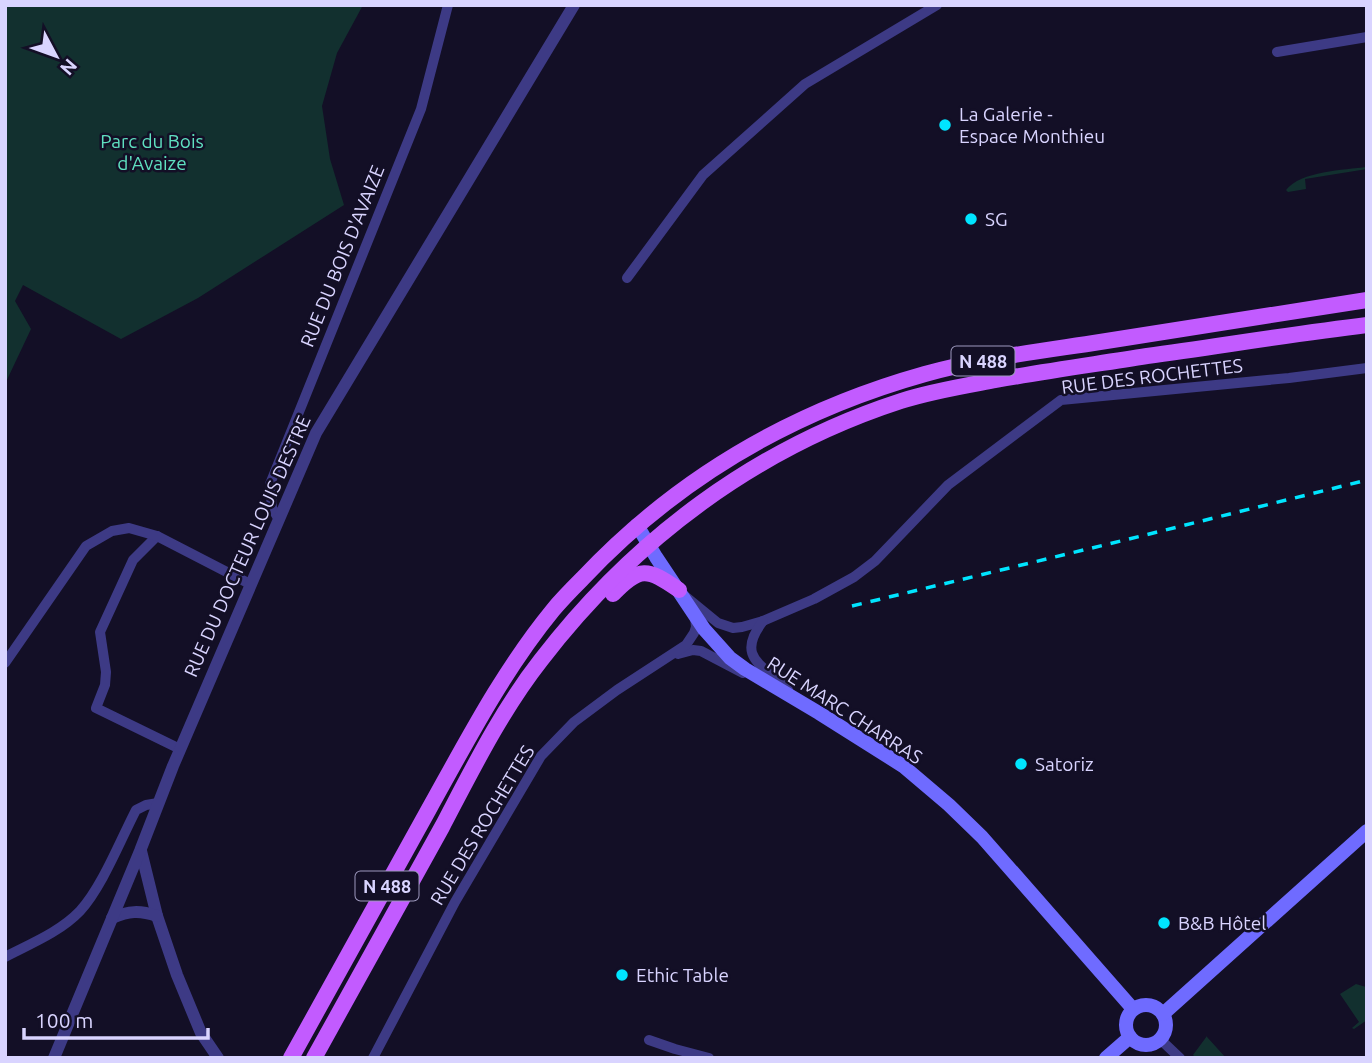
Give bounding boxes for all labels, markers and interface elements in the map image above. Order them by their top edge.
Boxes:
north arrow [21,21,91,91]
text: N [56,55,82,80]
place label: La Galerie - Espace Monthieu [959,103,1105,147]
marker: La Galerie - Espace Monthieu [937,117,953,133]
park label: Parc du Bois d'Avaize [100,130,204,174]
street label: RUE DU BOIS D'AVAIZE [295,162,389,350]
place label: SG [985,208,1008,230]
marker: SG [963,211,979,227]
road number: N 488 [951,346,1014,376]
street label: RUE DES ROCHETTES [1060,354,1244,398]
street label: RUE DU DOCTEUR LOUIS DESTRE [179,412,315,680]
street label: RUE MARC CHARRAS [763,652,927,768]
street label: RUE DES ROCHETTES [426,741,538,909]
place label: Satoriz [1035,753,1094,775]
marker: Satoriz [1013,756,1029,772]
road number: N 488 [356,872,418,900]
place label: B&B Hôtel [1178,912,1266,934]
marker: B&B Hôtel [1156,915,1172,931]
place label: Ethic Table [636,964,729,986]
marker: Ethic Table [614,967,630,983]
scale bar [24,996,208,1040]
text: 100 m [35,1008,93,1032]

